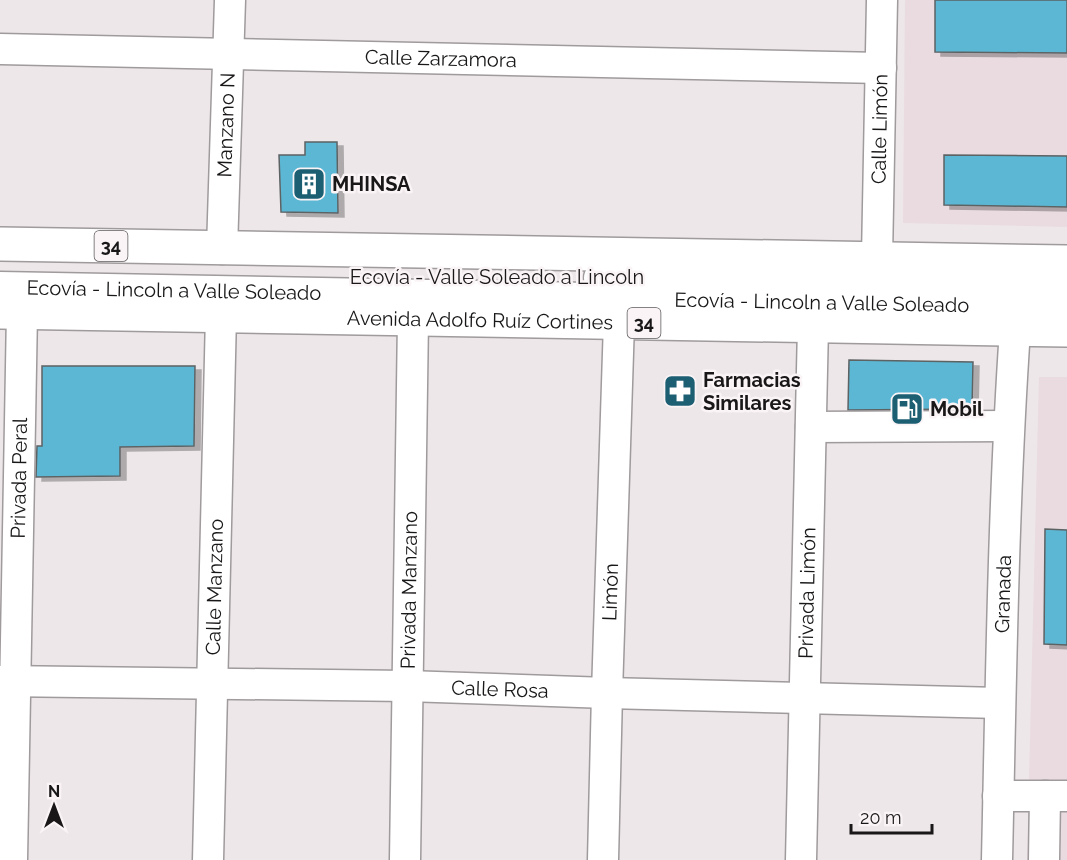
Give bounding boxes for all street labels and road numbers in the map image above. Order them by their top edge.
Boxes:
street label: Calle Zarzamora [365,45,517,72]
street label: Manzano N [212,72,240,178]
street label: Calle Limón [866,74,893,184]
road number: 34 [94,231,128,261]
street label: Ecovía - Valle Soleado a Lincoln [350,265,644,289]
street label: Ecovía - Lincoln a Valle Soleado [26,276,322,305]
street label: Ecovía - Lincoln a Valle Soleado [674,288,970,317]
street label: Avenida Adolfo Ruíz Cortines [347,306,613,334]
road number: 34 [628,308,660,338]
street label: Privada Peral [6,417,32,539]
street label: Privada Manzano [396,511,422,669]
street label: Calle Manzano [201,518,228,656]
street label: Privada Limón [794,527,820,659]
street label: Granada [990,555,1016,633]
street label: Limón [597,563,623,621]
street label: Calle Rosa [451,676,549,703]

